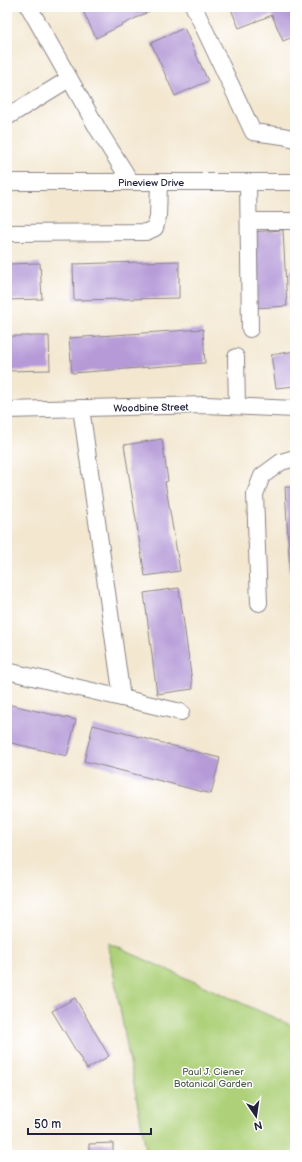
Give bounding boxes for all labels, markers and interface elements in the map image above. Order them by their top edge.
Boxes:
street label: Pineview Drive [118,177,184,189]
street label: Woodbine Street [113,401,189,415]
park label: Paul J. Ciener Botanical Garden [174,1066,253,1090]
north arrow [236,1096,276,1136]
scale bar [28,1110,151,1136]
text: 50 m [34,1117,61,1132]
text: N [253,1118,264,1133]

